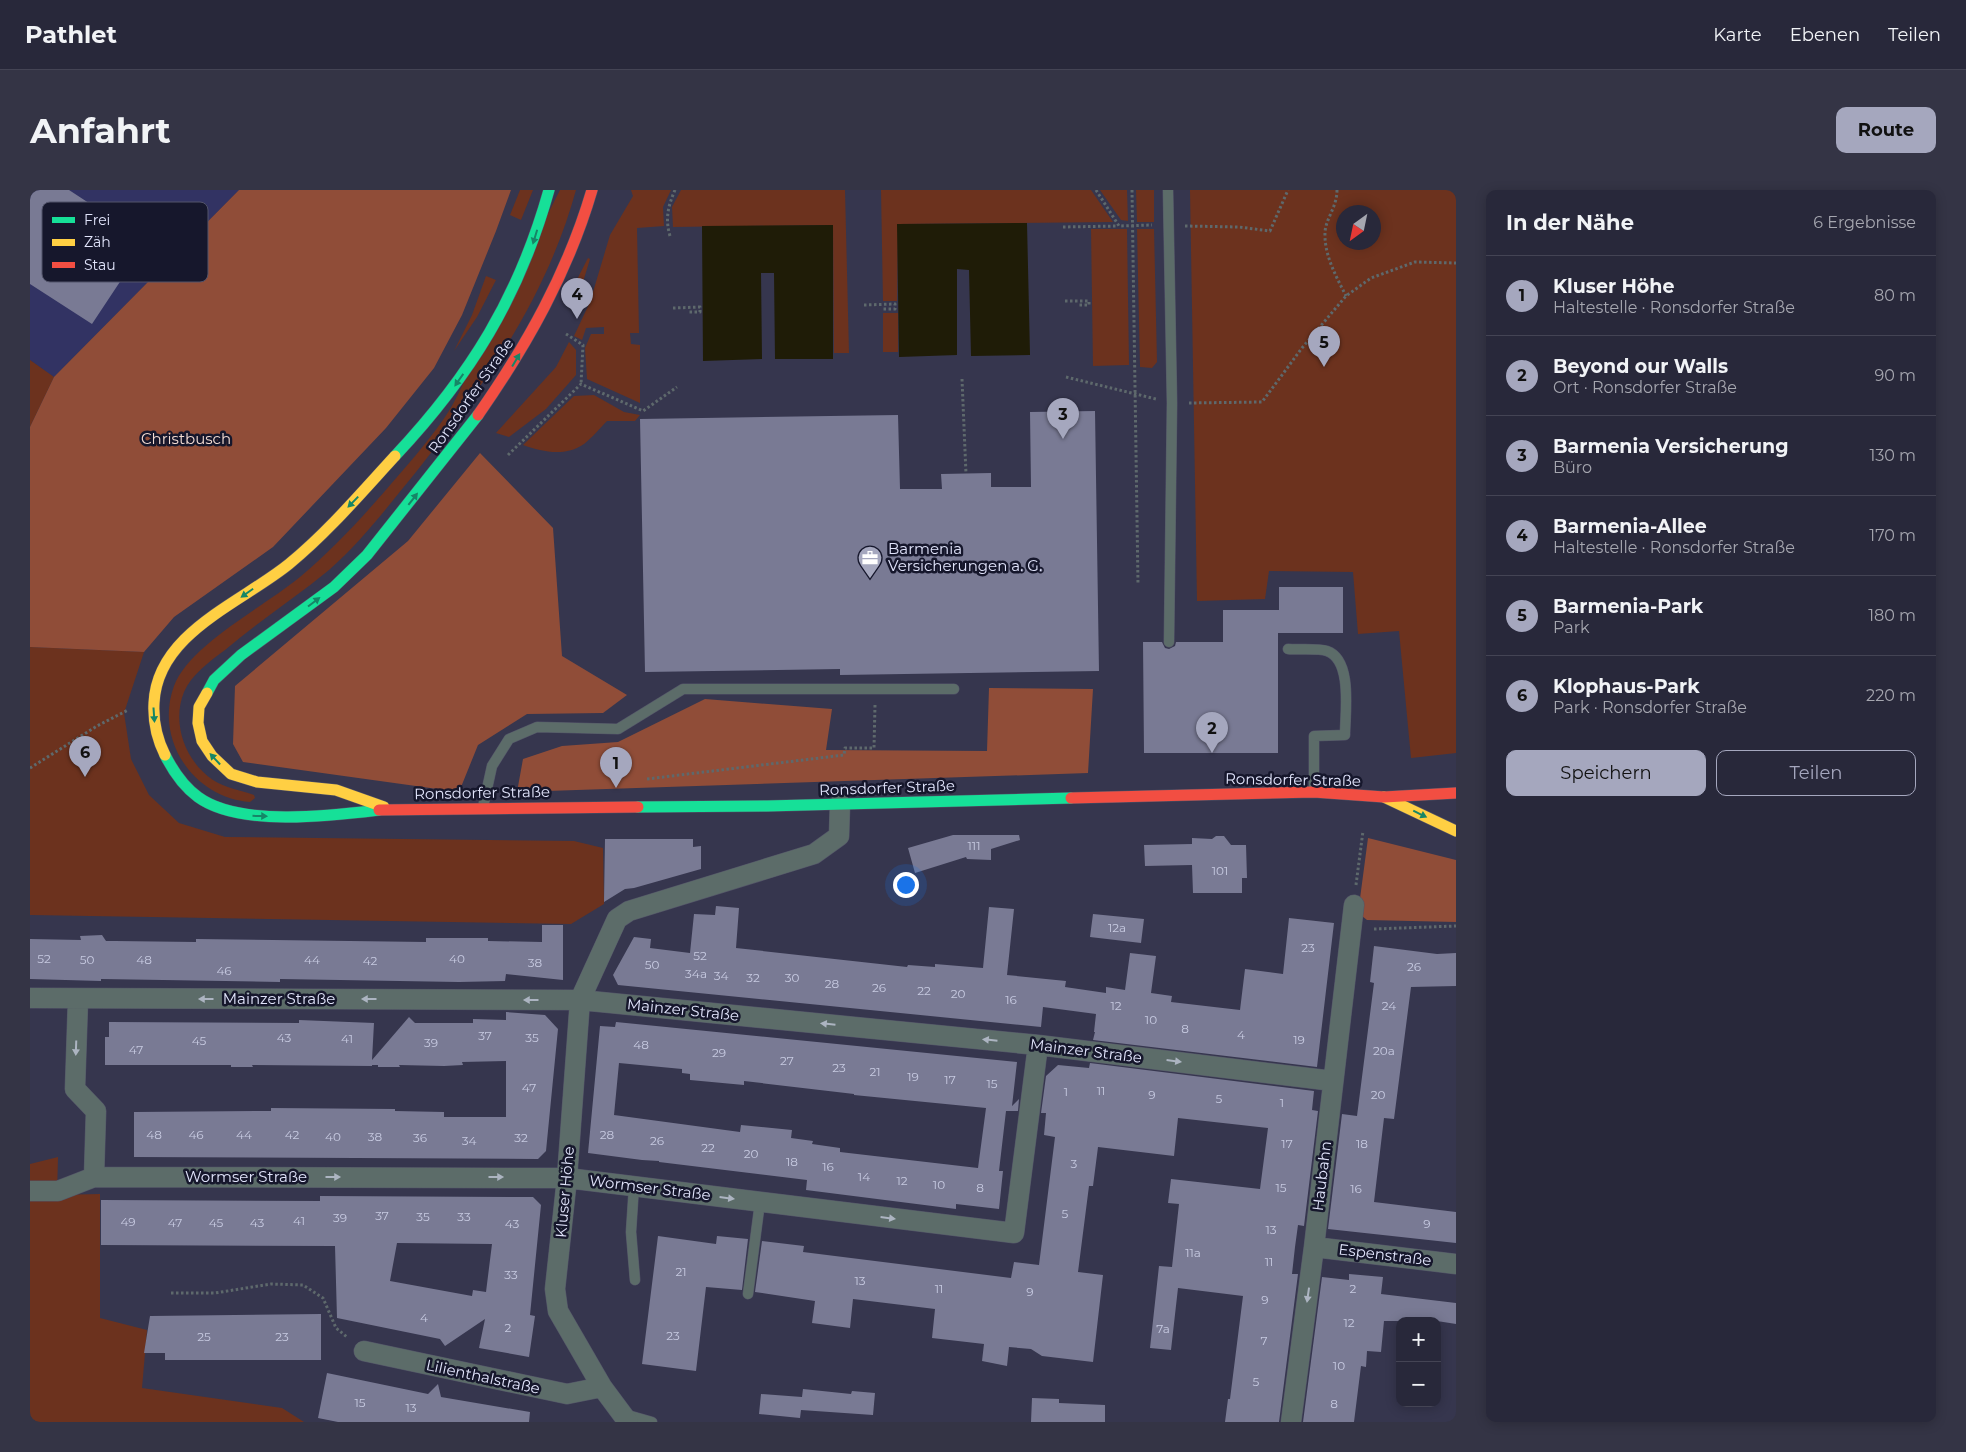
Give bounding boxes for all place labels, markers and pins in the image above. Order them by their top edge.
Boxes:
pin: 4 [561,278,593,319]
pin: 5 [1308,326,1340,367]
pin: 3 [1047,398,1079,439]
place label: Barmenia Versicherungen a. G. [888,539,1042,575]
office icon: Barmenia Versicherungen a. G. [857,545,883,579]
pin: 2 [1196,712,1228,753]
pin: 6 [69,736,101,777]
pin: 1 [600,747,632,788]

